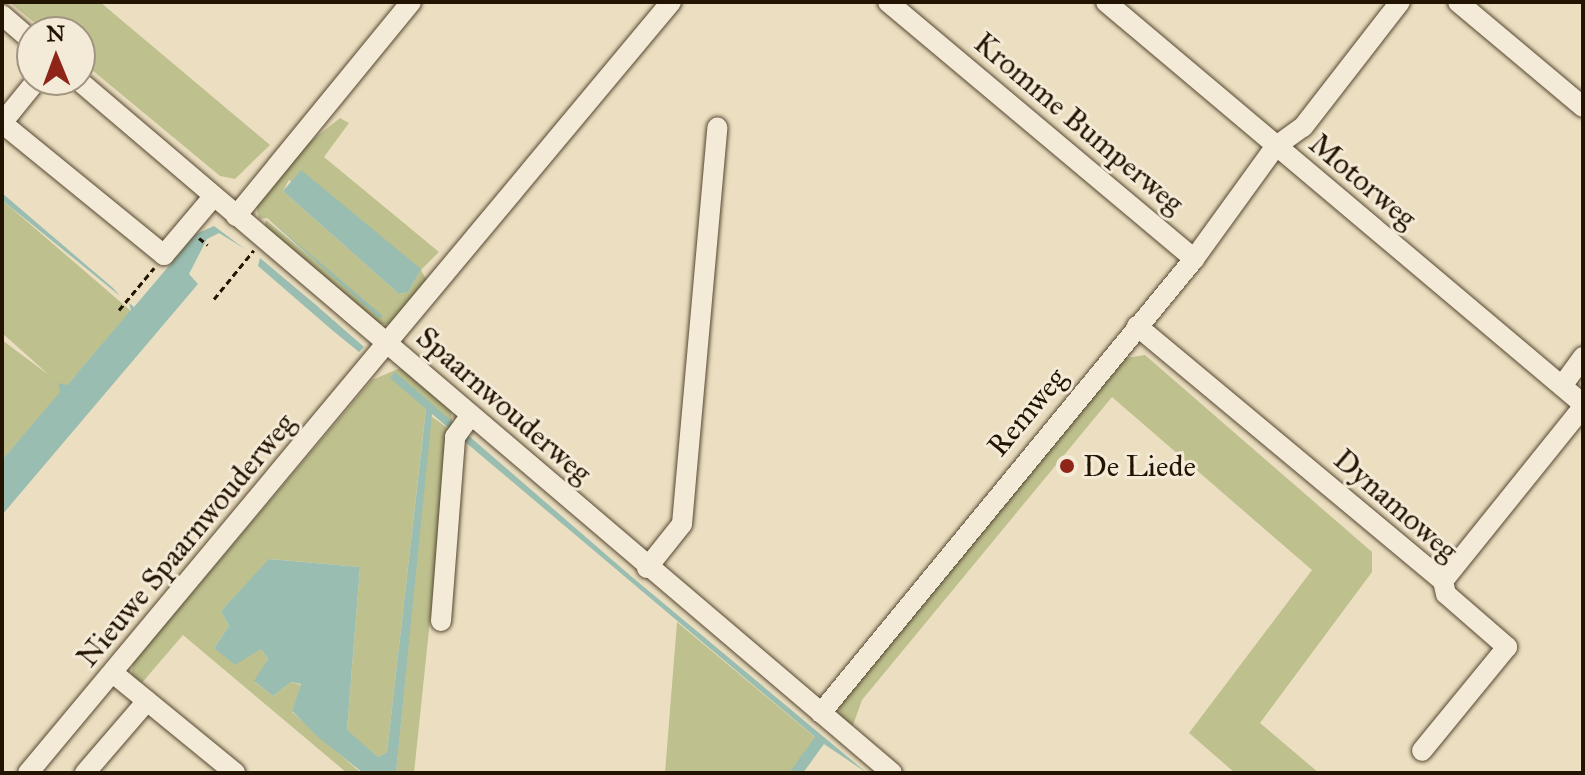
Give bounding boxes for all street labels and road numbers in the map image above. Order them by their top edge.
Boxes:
street label: Kromme Bumperweg [967,25,1191,221]
street label: Motorweg [1302,126,1424,236]
street label: Spaarnwouderweg [409,319,599,491]
street label: Remweg [980,361,1074,463]
street label: Nieuwe Spaarnwouderweg [69,406,303,674]
street label: Dynamoweg [1327,441,1465,569]

